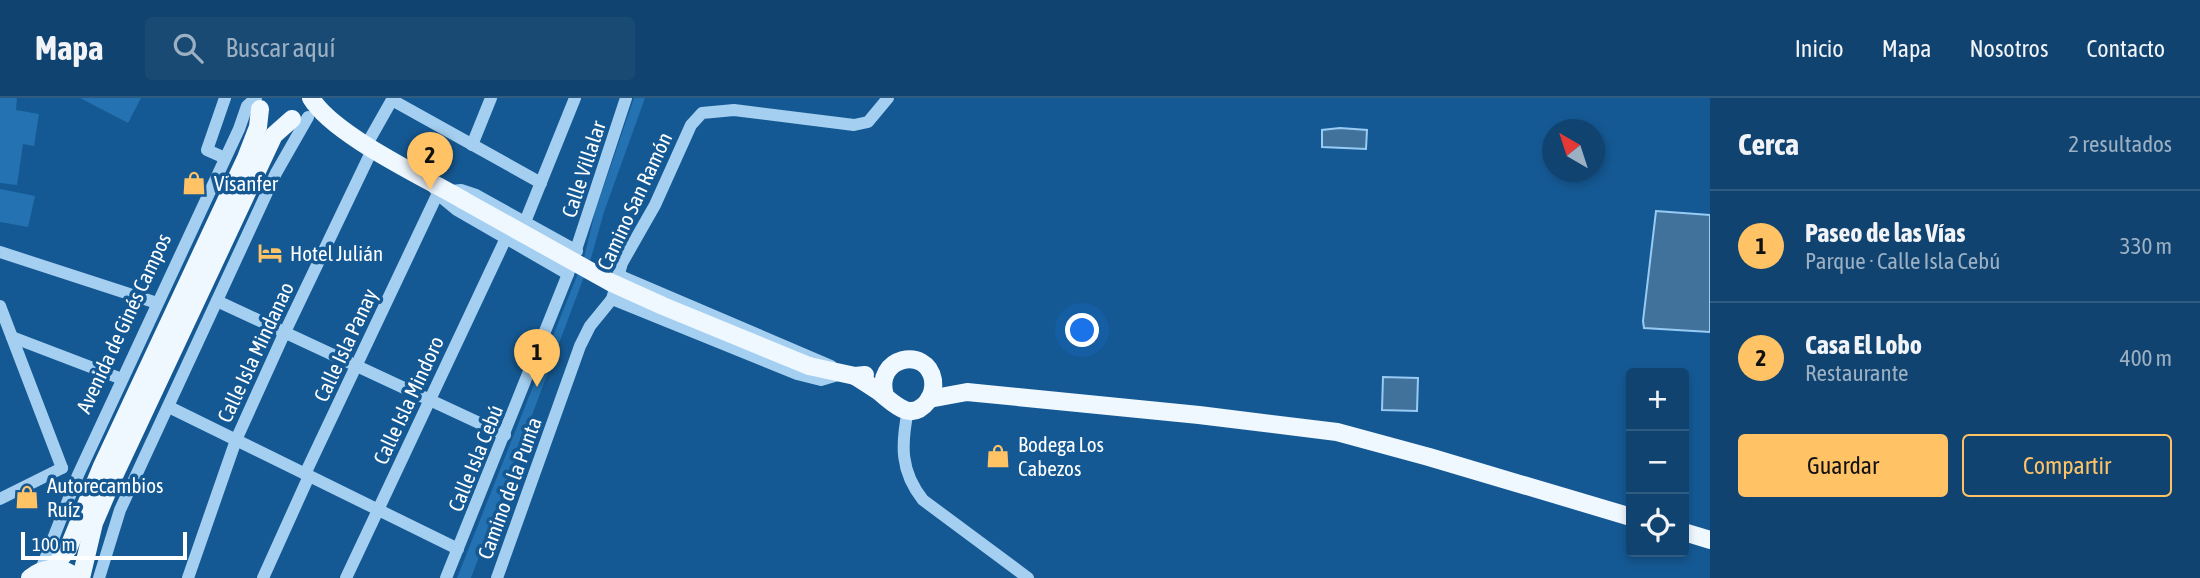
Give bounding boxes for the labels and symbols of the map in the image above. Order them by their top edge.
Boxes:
street label: Calle Villalar [556,117,610,220]
north arrow [1542,119,1605,182]
street label: Camino San Ramón [592,128,676,274]
pin: 2 [407,132,453,190]
shop icon: Visanfer [180,169,208,197]
place label: Visanfer [214,171,279,195]
street label: Avenida de Ginés Campos [71,229,175,417]
hotel icon: Hotel Julián [256,239,284,267]
place label: Hotel Julián [290,241,383,265]
street label: Calle Isla Mindanao [212,278,298,426]
street label: Calle Isla Panay [308,284,382,405]
your location [1065,313,1099,347]
pin: 1 [514,329,560,387]
street label: Calle Isla Mindoro [368,332,448,468]
street label: Calle Isla Cebú [443,401,507,515]
street label: Camino de la Punta [472,414,546,562]
place label: Bodega Los Cabezos [1018,432,1104,480]
shop icon: Bodega Los Cabezos [984,442,1012,470]
place label: Autorecambios Ruíz [47,473,164,521]
shop icon: Autorecambios Ruíz [13,483,41,511]
scale bar [21,529,187,561]

